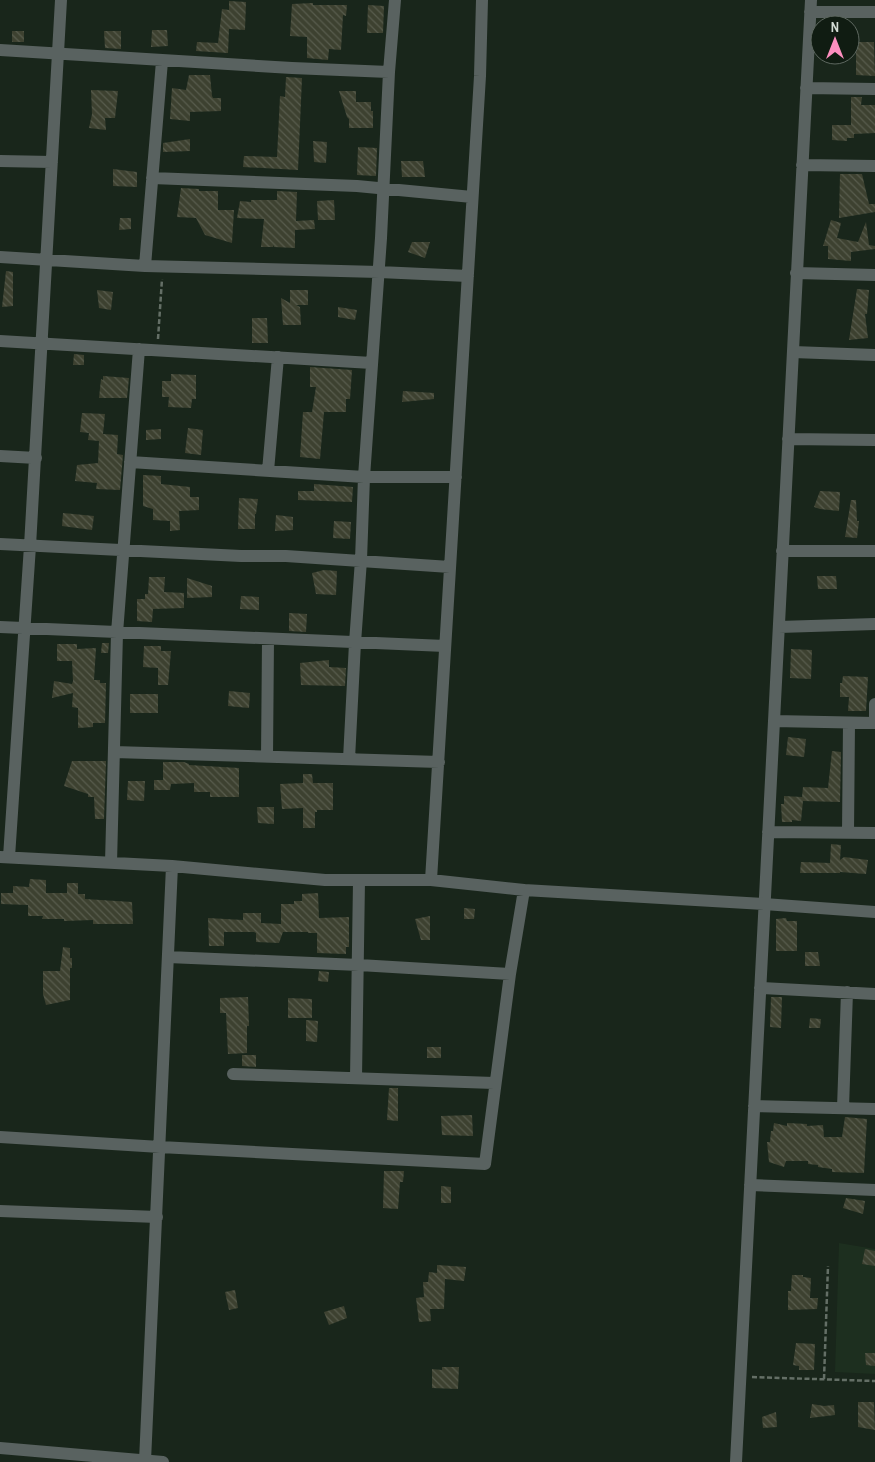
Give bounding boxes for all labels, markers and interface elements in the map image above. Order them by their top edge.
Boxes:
north arrow [810,15,860,65]
text: N [831,18,839,36]

